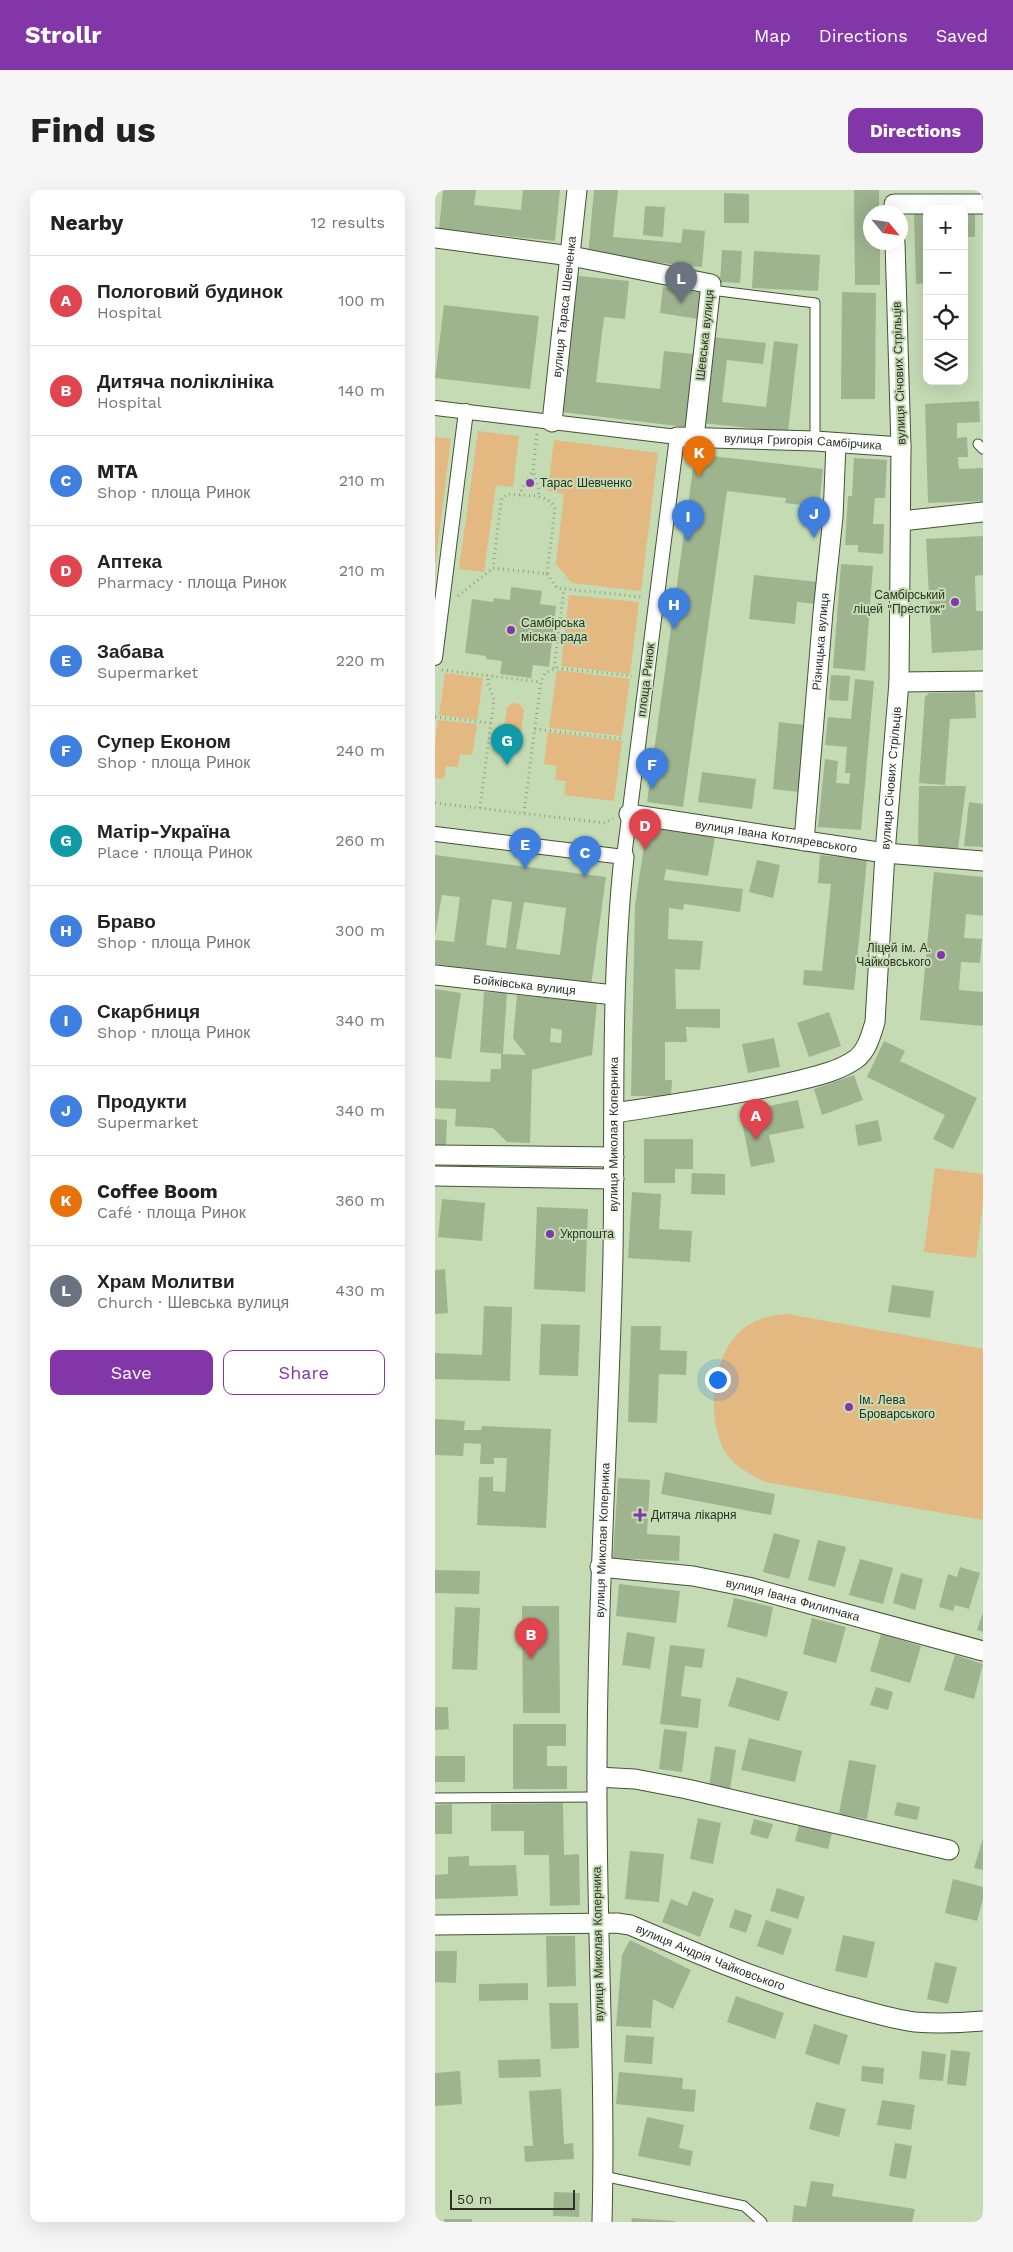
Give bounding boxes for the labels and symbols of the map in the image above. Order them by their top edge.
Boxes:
north arrow [863,205,908,250]
street label: вулиця Тараса Шевченка [550,235,579,378]
pin: L [665,262,697,303]
street label: Шевська вулиця [693,289,717,381]
street label: вулиця Січових Стрільців [890,301,908,445]
street label: вулиця Григорія Самбірчика [724,431,882,453]
pin: K [683,436,715,477]
place label: Тарас Шевченко [540,476,632,490]
marker: Тарас Шевченко [524,477,536,489]
pin: J [798,497,830,538]
pin: I [672,500,704,541]
pin: H [658,588,690,629]
place label: Самбірський ліцей "Престиж" [853,588,945,616]
street label: Різницька вулиця [810,592,832,691]
marker: Самбірський ліцей "Престиж" [949,596,961,608]
place label: Самбірська міська рада [521,616,588,644]
marker: Самбірська міська рада [505,624,517,636]
street label: площа Ринок [635,642,658,718]
street label: вулиця Січових Стрільців [878,706,904,850]
pin: G [491,724,523,765]
pin: F [636,748,668,789]
pin: D [629,809,661,850]
street label: вулиця Івана Котляревського [694,817,859,856]
pin: E [509,828,541,869]
pin: C [569,836,601,877]
place label: Ліцей ім. А. Чайковського [856,941,931,969]
marker: Ліцей ім. А. Чайковського [935,949,947,961]
street label: Бойківська вулиця [473,972,576,998]
street label: вулиця Миколая Коперника [606,1056,621,1212]
pin: A [740,1099,772,1140]
place label: Укрпошта [560,1227,614,1241]
marker: Укрпошта [544,1228,556,1240]
your location [705,1367,731,1393]
place label: Ім. Лева Броварського [859,1393,935,1421]
marker: Ім. Лева Броварського [843,1401,855,1413]
street label: вулиця Миколая Коперника [593,1462,613,1618]
marker: Дитяча лікарня [633,1508,647,1522]
place label: Дитяча лікарня [651,1508,737,1522]
street label: вулиця Івана Филипчака [725,1576,862,1624]
pin: B [515,1618,547,1659]
street label: вулиця Миколая Коперника [590,1866,606,2022]
street label: вулиця Андрія Чайковського [634,1921,787,1993]
scale bar [450,2187,575,2210]

